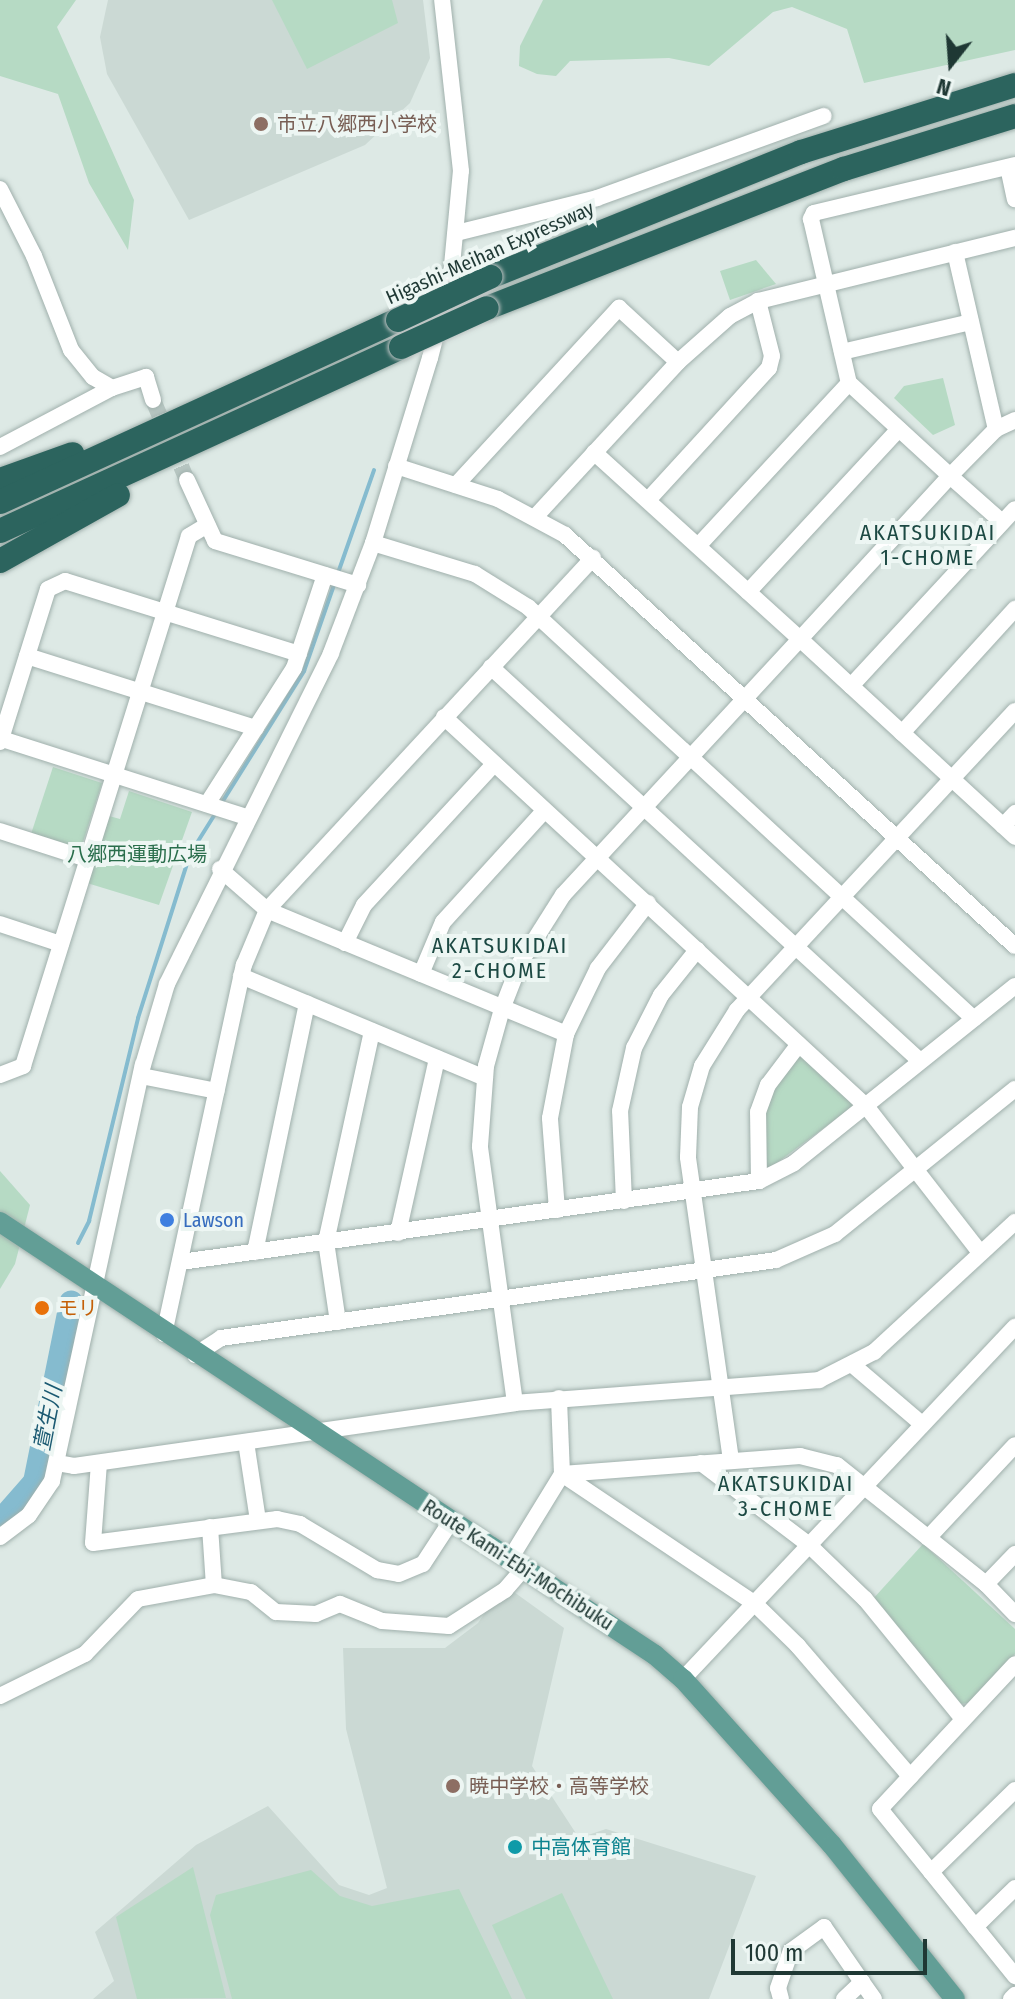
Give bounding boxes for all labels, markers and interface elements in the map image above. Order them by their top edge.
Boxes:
north arrow [911,24,991,104]
text: N [934,73,954,102]
place label: 市立八郷西小学校 [277,112,437,136]
marker: 市立八郷西小学校 [252,115,270,133]
street label: Higashi-Meihan Expressway [382,196,598,310]
district label: AKATSUKIDAI 1-CHOME [860,519,996,570]
park label: 八郷西運動広場 [67,842,207,866]
district label: AKATSUKIDAI 2-CHOME [432,932,568,984]
place label: Lawson [183,1208,244,1232]
marker: Lawson [158,1211,176,1229]
place label: モリ [58,1296,98,1320]
marker: モリ [33,1299,51,1317]
water label: 萱生川 [29,1383,67,1453]
district label: AKATSUKIDAI 3-CHOME [718,1470,854,1522]
street label: Route Kami-Ebi-Mochibuku [418,1494,618,1636]
place label: 暁中学校・高等学校 [469,1774,649,1798]
marker: 暁中学校・高等学校 [444,1777,462,1795]
place label: 中高体育館 [531,1835,631,1859]
marker: 中高体育館 [506,1838,524,1856]
scale bar [735,1923,931,1973]
text: 100 m [745,1939,803,1967]

